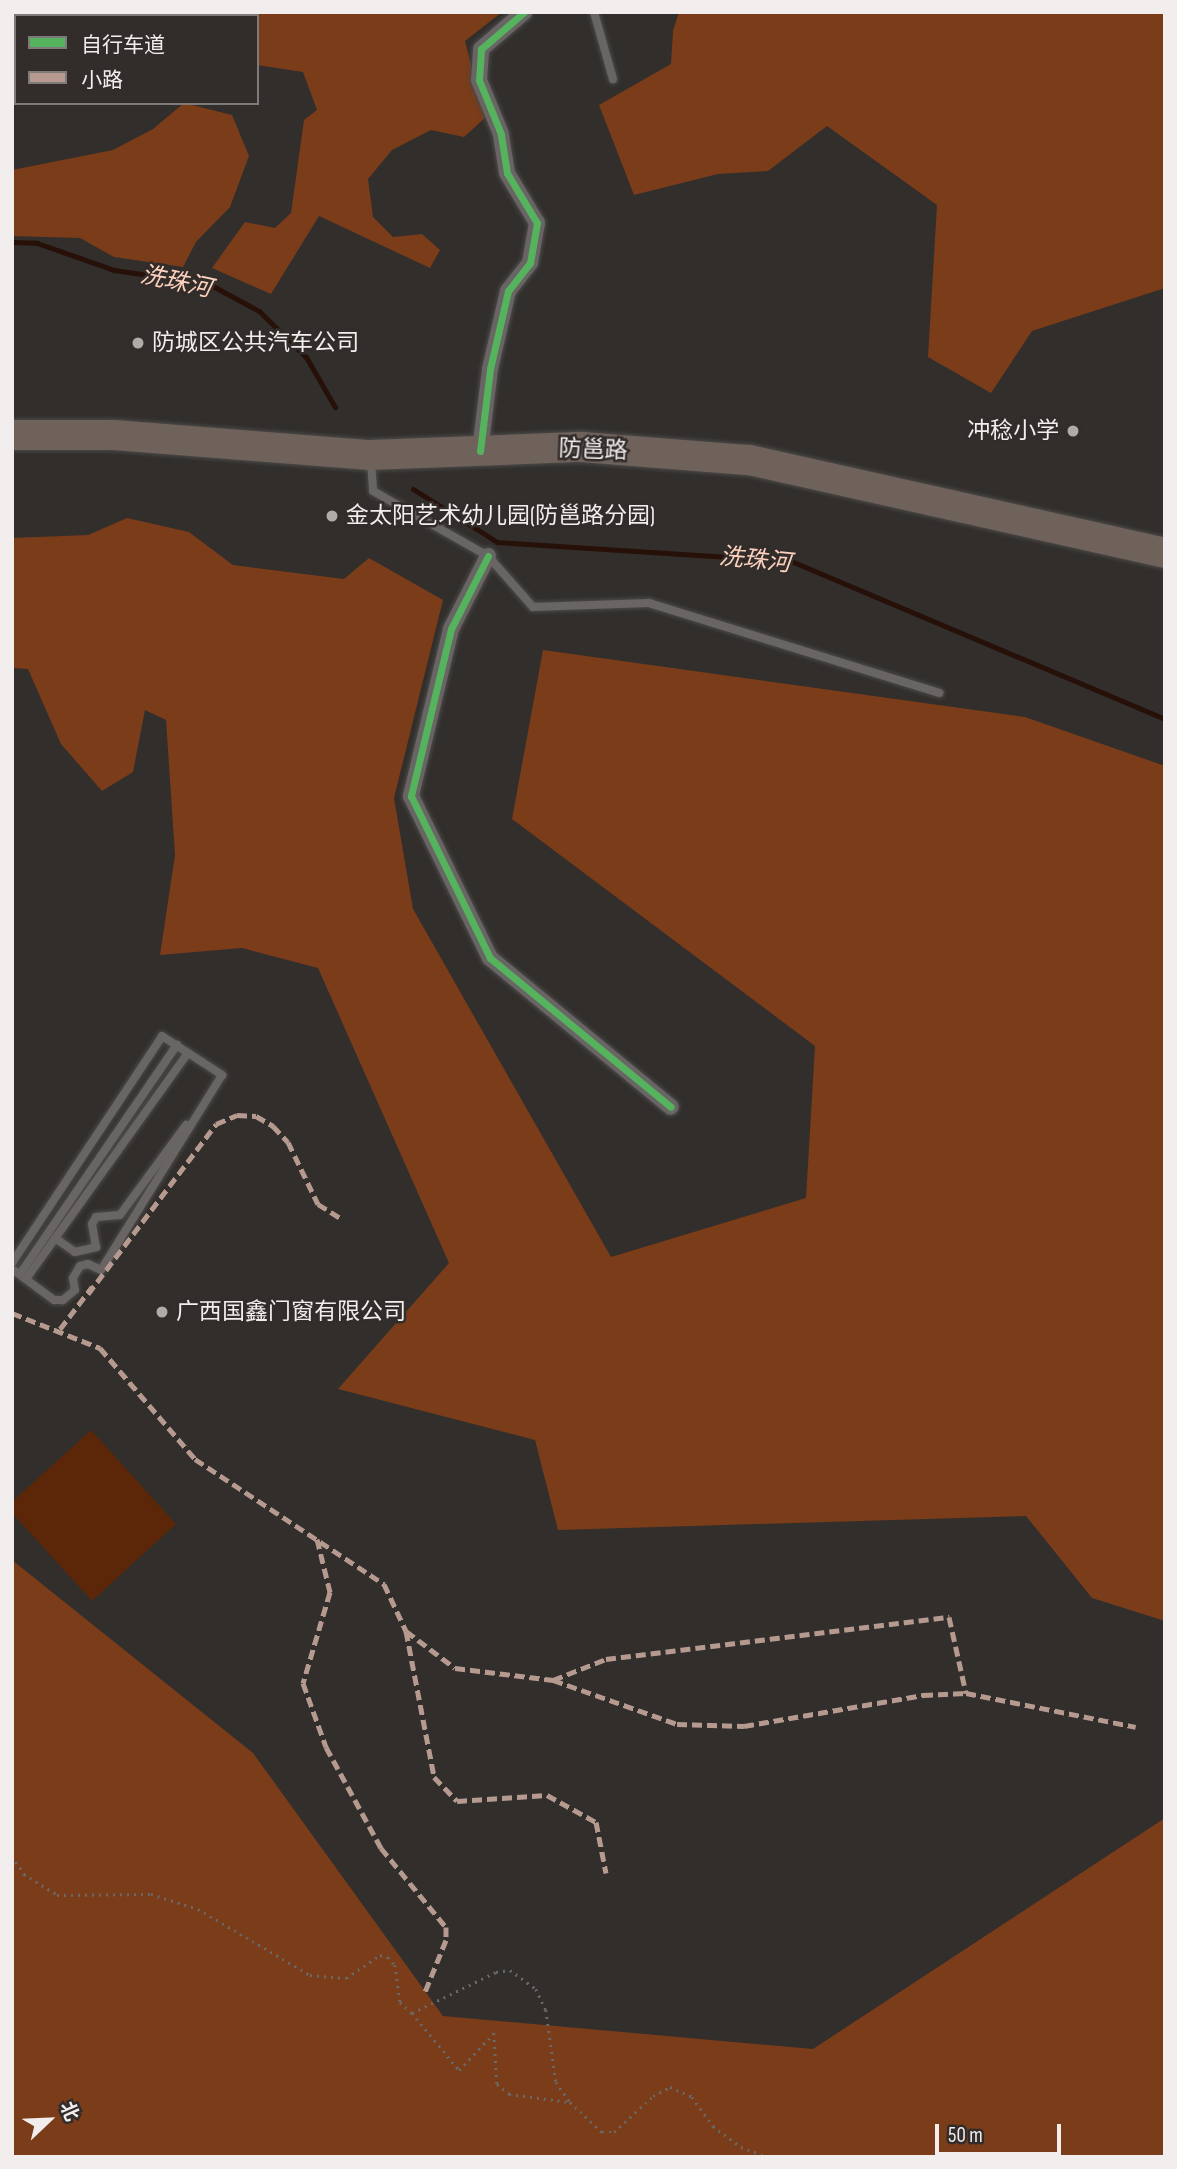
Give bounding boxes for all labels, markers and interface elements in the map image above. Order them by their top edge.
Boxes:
legend [14,14,259,105]
text: 自行车道 [81,33,165,58]
text: 小路 [81,68,123,93]
water label: 洗珠河 [138,260,214,304]
place label: 防城区公共汽车公司 [152,329,359,357]
marker: 防城区公共汽车公司 [130,335,146,351]
place label: 冲稔小学 [967,417,1059,445]
marker: 冲稔小学 [1065,423,1081,439]
street label: 防邕路 [558,435,628,465]
place label: 金太阳艺术幼儿园(防邕路分园) [346,502,655,530]
marker: 金太阳艺术幼儿园(防邕路分园) [324,508,340,524]
water label: 洗珠河 [718,542,792,578]
place label: 广西国鑫门窗有限公司 [176,1298,406,1326]
marker: 广西国鑫门窗有限公司 [154,1304,170,1320]
north arrow [14,2085,84,2155]
text: 北 [54,2098,83,2125]
scale bar [939,2110,1065,2154]
text: 50 m [948,2123,983,2148]

